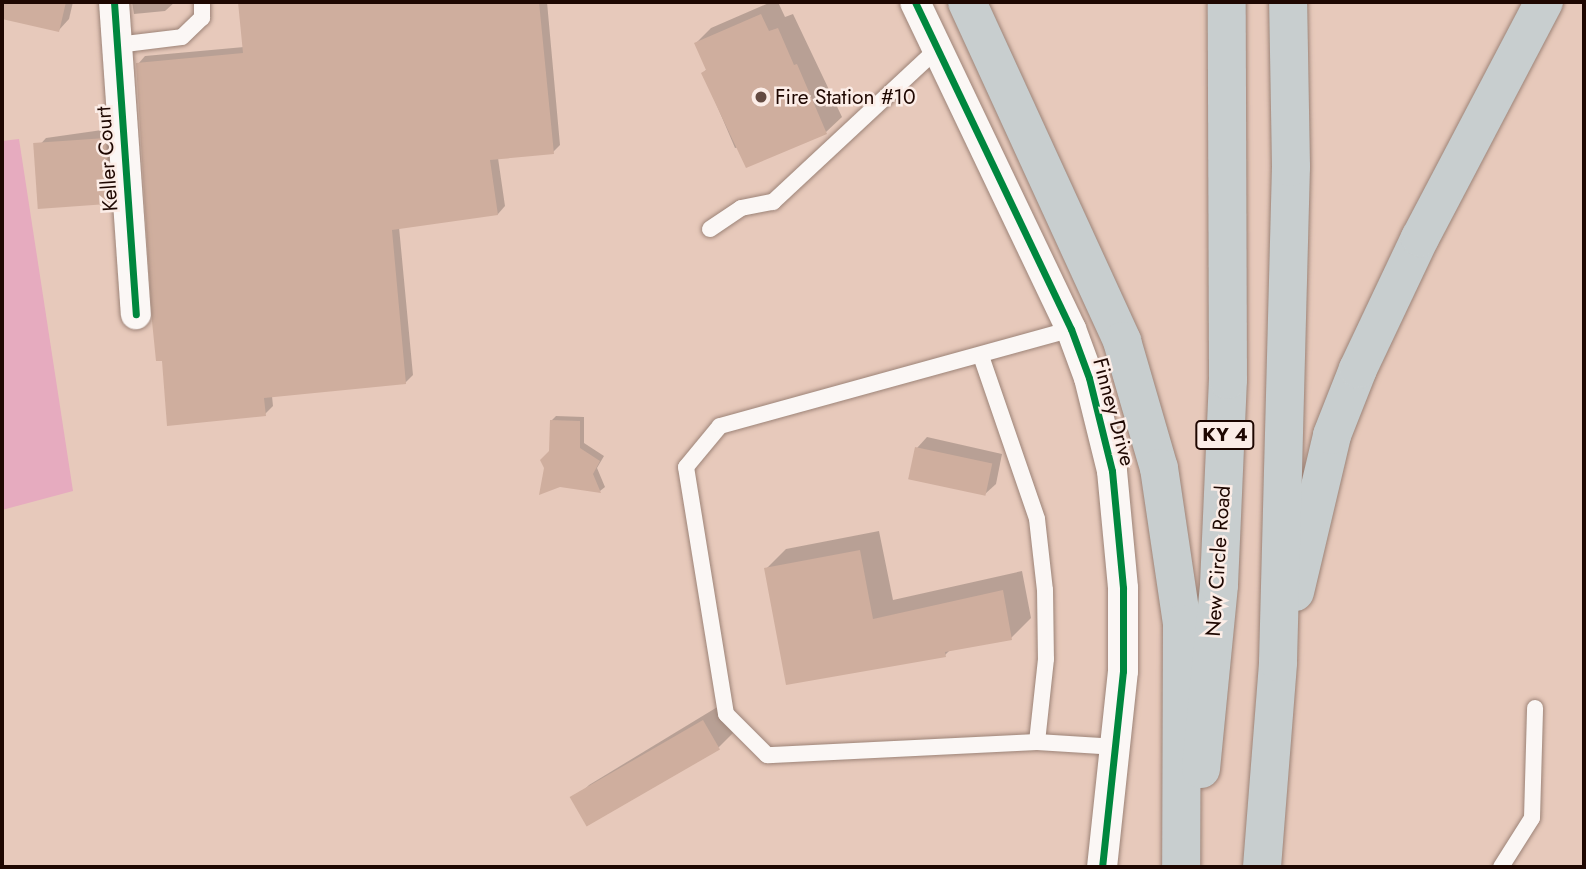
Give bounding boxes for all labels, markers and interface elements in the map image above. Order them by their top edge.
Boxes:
place label: Fire Station #10 [775,84,916,110]
marker: Fire Station #10 [753,89,769,105]
street label: Keller Court [91,106,123,212]
street label: Finney Drive [1087,355,1141,469]
road number: KY 4 [1195,420,1255,450]
street label: New Circle Road [1200,485,1236,637]

